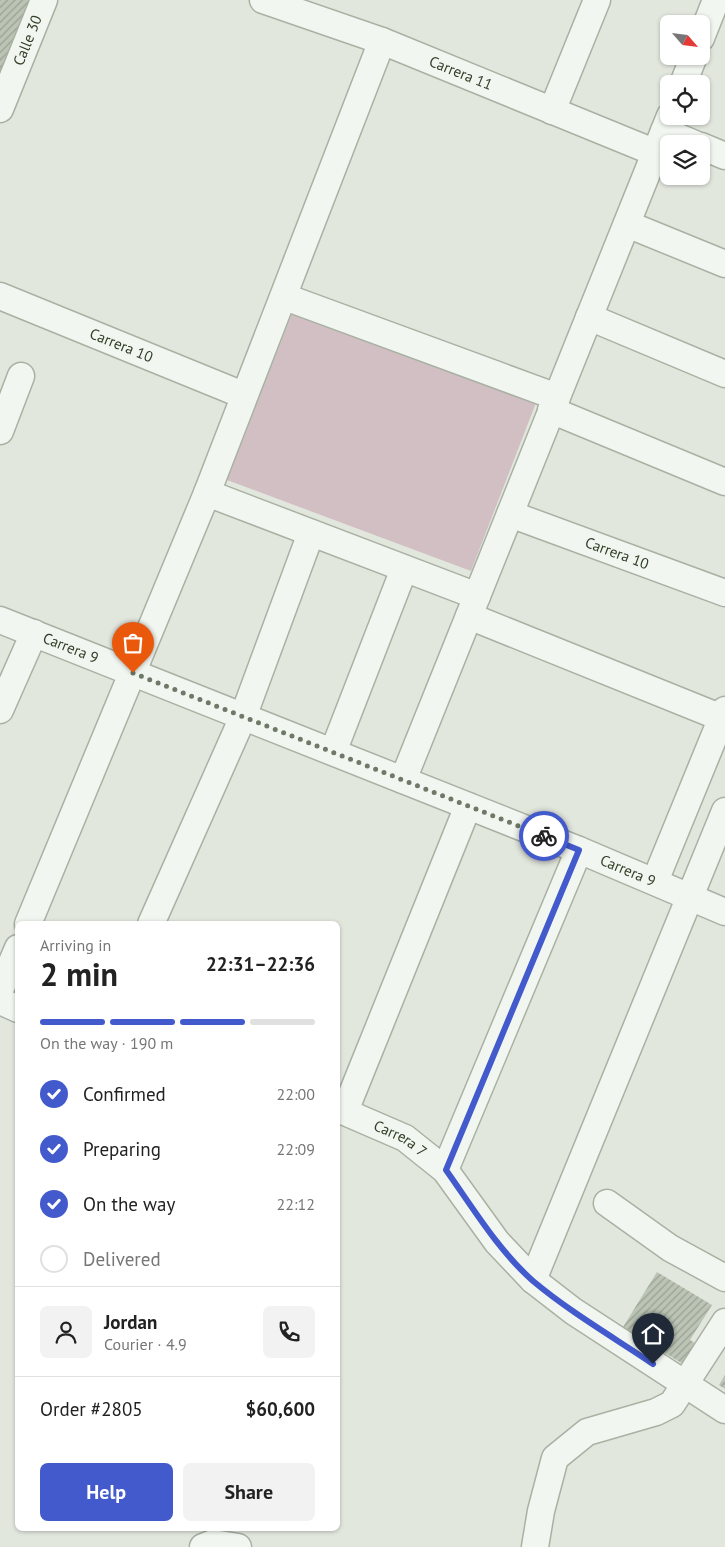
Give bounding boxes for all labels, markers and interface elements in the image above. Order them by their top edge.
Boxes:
street label: Calle 30 [9,12,46,68]
north arrow [660,15,710,65]
map controls [660,15,710,185]
street label: Carrera 11 [427,51,495,94]
button: locate [660,75,710,125]
button: layers [660,135,710,185]
street label: Carrera 10 [87,324,156,366]
street label: Carrera 10 [583,532,652,573]
pin [112,622,154,673]
street label: Carrera 9 [40,628,101,667]
icon: bag [119,629,147,657]
courier [519,811,569,861]
icon: bike [530,822,558,850]
street label: Carrera 9 [597,850,659,890]
text: Arriving in [40,935,111,955]
text: 22:31–22:36 [206,952,315,976]
text: 2 min [40,953,118,995]
text: On the way · 190 m [40,1033,173,1053]
icon: check [40,1080,68,1108]
text: Confirmed [83,1082,166,1106]
text: 22:00 [277,1084,315,1104]
street label: Carrera 7 [371,1116,431,1161]
icon: check [40,1135,68,1163]
text: Preparing [83,1137,161,1161]
text: 22:09 [277,1139,315,1159]
icon: check [40,1190,68,1218]
text: On the way [83,1192,175,1216]
text: 22:12 [277,1194,315,1214]
text: Delivered [83,1247,161,1271]
button: person [40,1306,92,1358]
button: phone [263,1306,315,1358]
text: Jordan [104,1310,157,1334]
pin [632,1313,674,1364]
icon: home [639,1320,667,1348]
text: Courier · 4.9 [104,1334,187,1354]
text: Order #2805 [40,1397,143,1421]
text: $60,600 [246,1397,315,1421]
button: Help [40,1463,173,1521]
button: Share [183,1463,315,1521]

